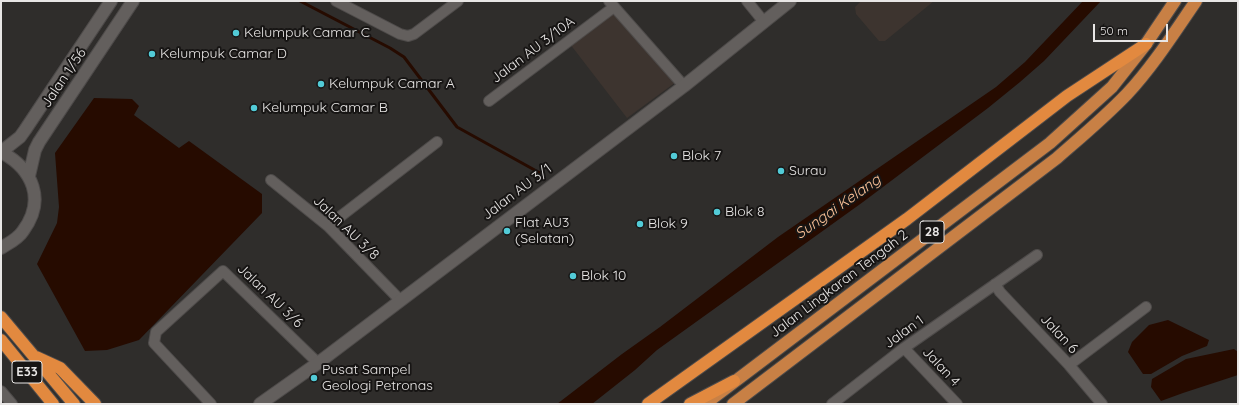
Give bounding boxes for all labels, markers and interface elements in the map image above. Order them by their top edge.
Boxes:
street label: Jalan AU 3/10A [488,13,578,87]
scale bar [1095,16,1170,42]
text: 50 m [1100,23,1128,38]
place label: Kelumpuk Camar C [244,25,370,41]
marker: Kelumpuk Camar C [231,28,241,38]
street label: Jalan 1/56 [38,45,90,111]
place label: Kelumpuk Camar D [160,46,287,62]
marker: Kelumpuk Camar D [147,49,157,59]
place label: Kelumpuk Camar A [329,76,455,92]
marker: Kelumpuk Camar A [316,79,326,89]
place label: Kelumpuk Camar B [262,100,388,116]
marker: Kelumpuk Camar B [249,103,259,113]
place label: Blok 7 [682,148,721,164]
marker: Blok 7 [669,151,679,161]
street label: Jalan AU 3/1 [479,160,555,224]
place label: Surau [789,163,826,179]
marker: Surau [776,166,786,176]
water label: Sungai Kelang [792,171,884,243]
street label: Jalan AU 3/8 [310,192,382,264]
place label: Blok 8 [725,204,764,220]
marker: Blok 8 [712,207,722,217]
place label: Flat AU3 (Selatan) [515,215,574,248]
place label: Blok 9 [648,216,688,232]
marker: Blok 9 [635,219,645,229]
road number: 28 [920,221,944,243]
marker: Flat AU3 (Selatan) [502,226,512,236]
street label: Jalan Lingkaran Tengah 2 [767,227,911,341]
street label: Jalan AU 3/6 [234,260,306,332]
place label: Blok 10 [581,268,626,284]
marker: Blok 10 [568,271,578,281]
street label: Jalan 6 [1037,311,1081,357]
street label: Jalan 1 [881,312,927,352]
street label: Jalan 4 [919,344,963,390]
road number: E33 [12,361,42,383]
place label: Pusat Sampel Geologi Petronas [322,362,433,394]
marker: Pusat Sampel Geologi Petronas [309,373,319,383]

